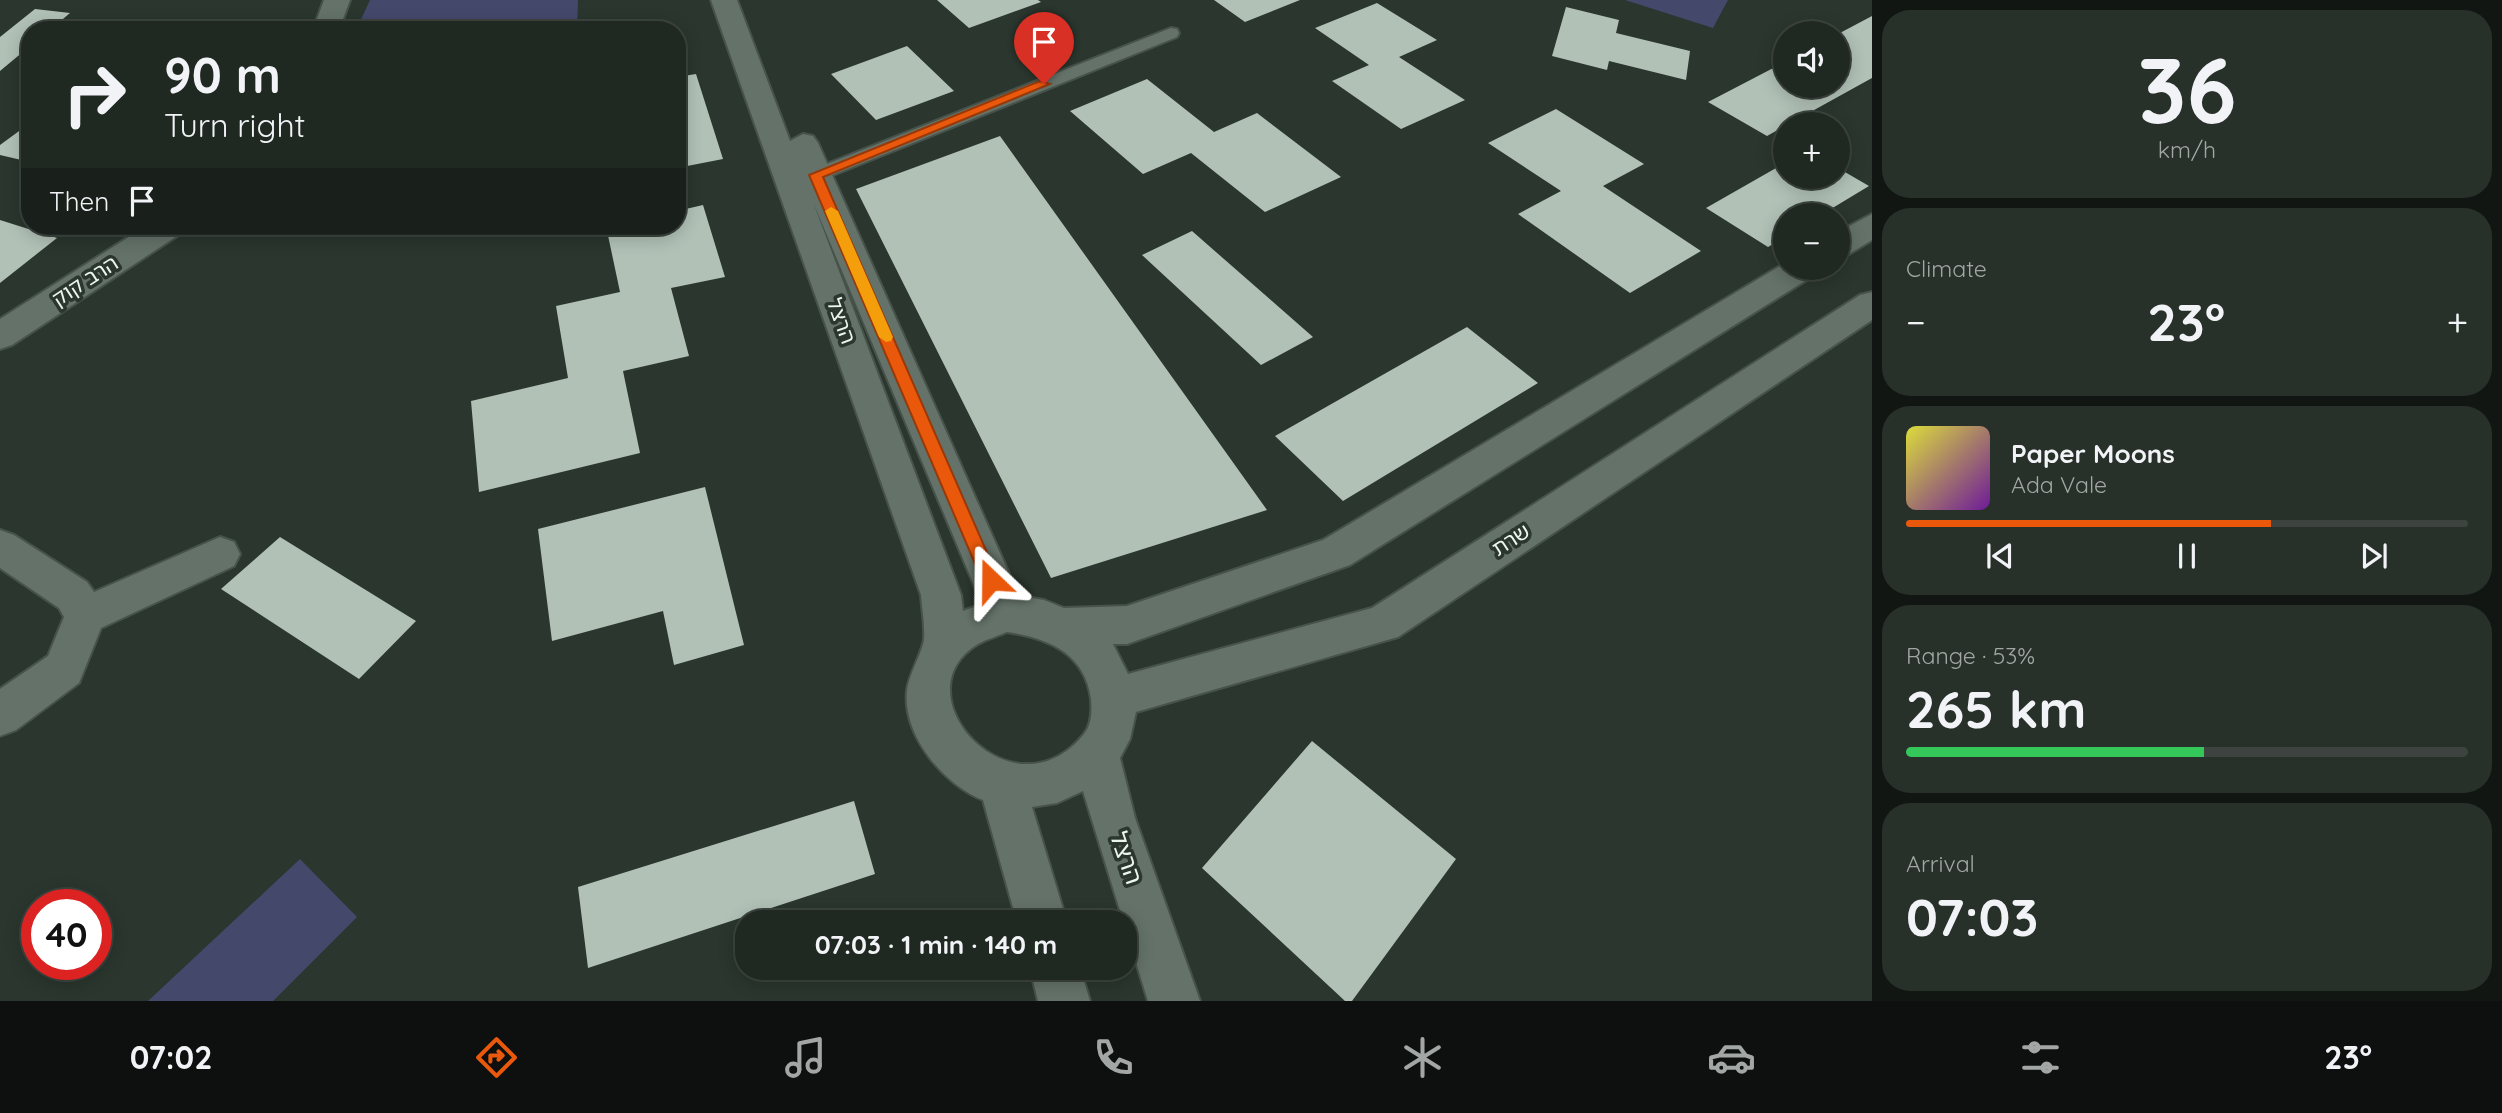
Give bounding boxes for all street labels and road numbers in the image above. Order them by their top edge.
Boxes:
street label: הרב קוק [46,249,122,311]
street label: הרצל [822,294,862,347]
street label: שרת [1487,517,1534,561]
street label: הרצל [1104,828,1150,888]

